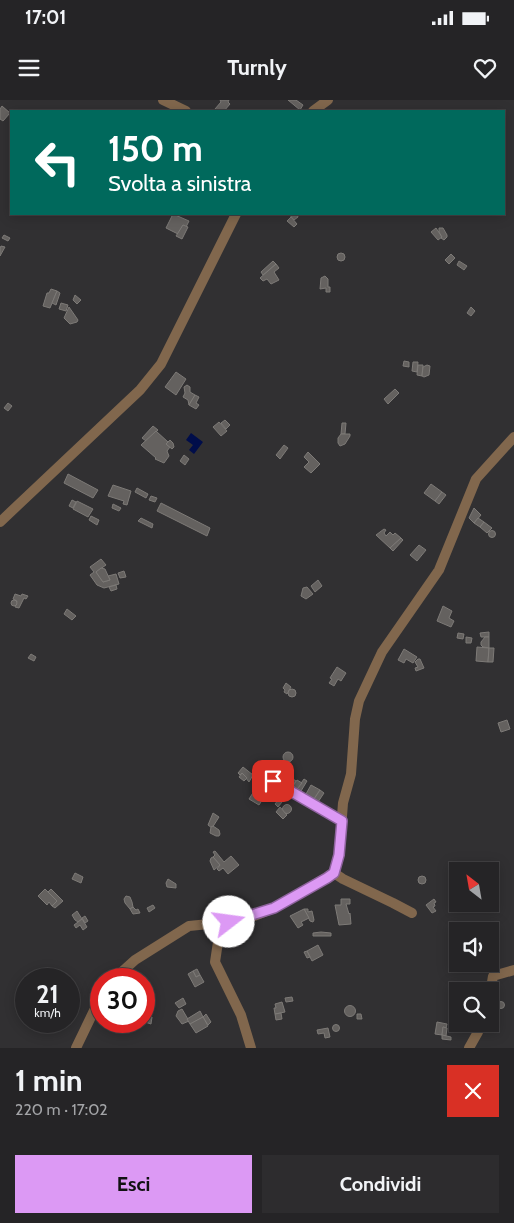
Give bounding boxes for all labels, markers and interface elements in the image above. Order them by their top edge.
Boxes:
text: 17:01 [25,6,66,29]
icon: menu [15,54,43,82]
text: Turnly [227,54,287,81]
icon: heart [471,54,499,82]
text: 150 m [108,127,203,170]
icon: left [25,130,90,195]
text: Svolta a sinistra [108,170,251,197]
pin [252,760,294,802]
icon: arrive [259,767,287,795]
north arrow [449,862,499,912]
map controls [449,862,499,1032]
position arrow [202,895,254,947]
button: sound [449,922,499,972]
speed limit sign: 30 [90,968,155,1033]
text: 21 [36,979,59,1009]
button: search [449,982,499,1032]
text: km/h [34,1005,61,1020]
text: 1 min [15,1062,83,1099]
button: close [447,1065,499,1117]
text: 220 m · 17:02 [15,1100,108,1119]
button: Esci [15,1155,252,1213]
button: Condividi [262,1155,499,1213]

